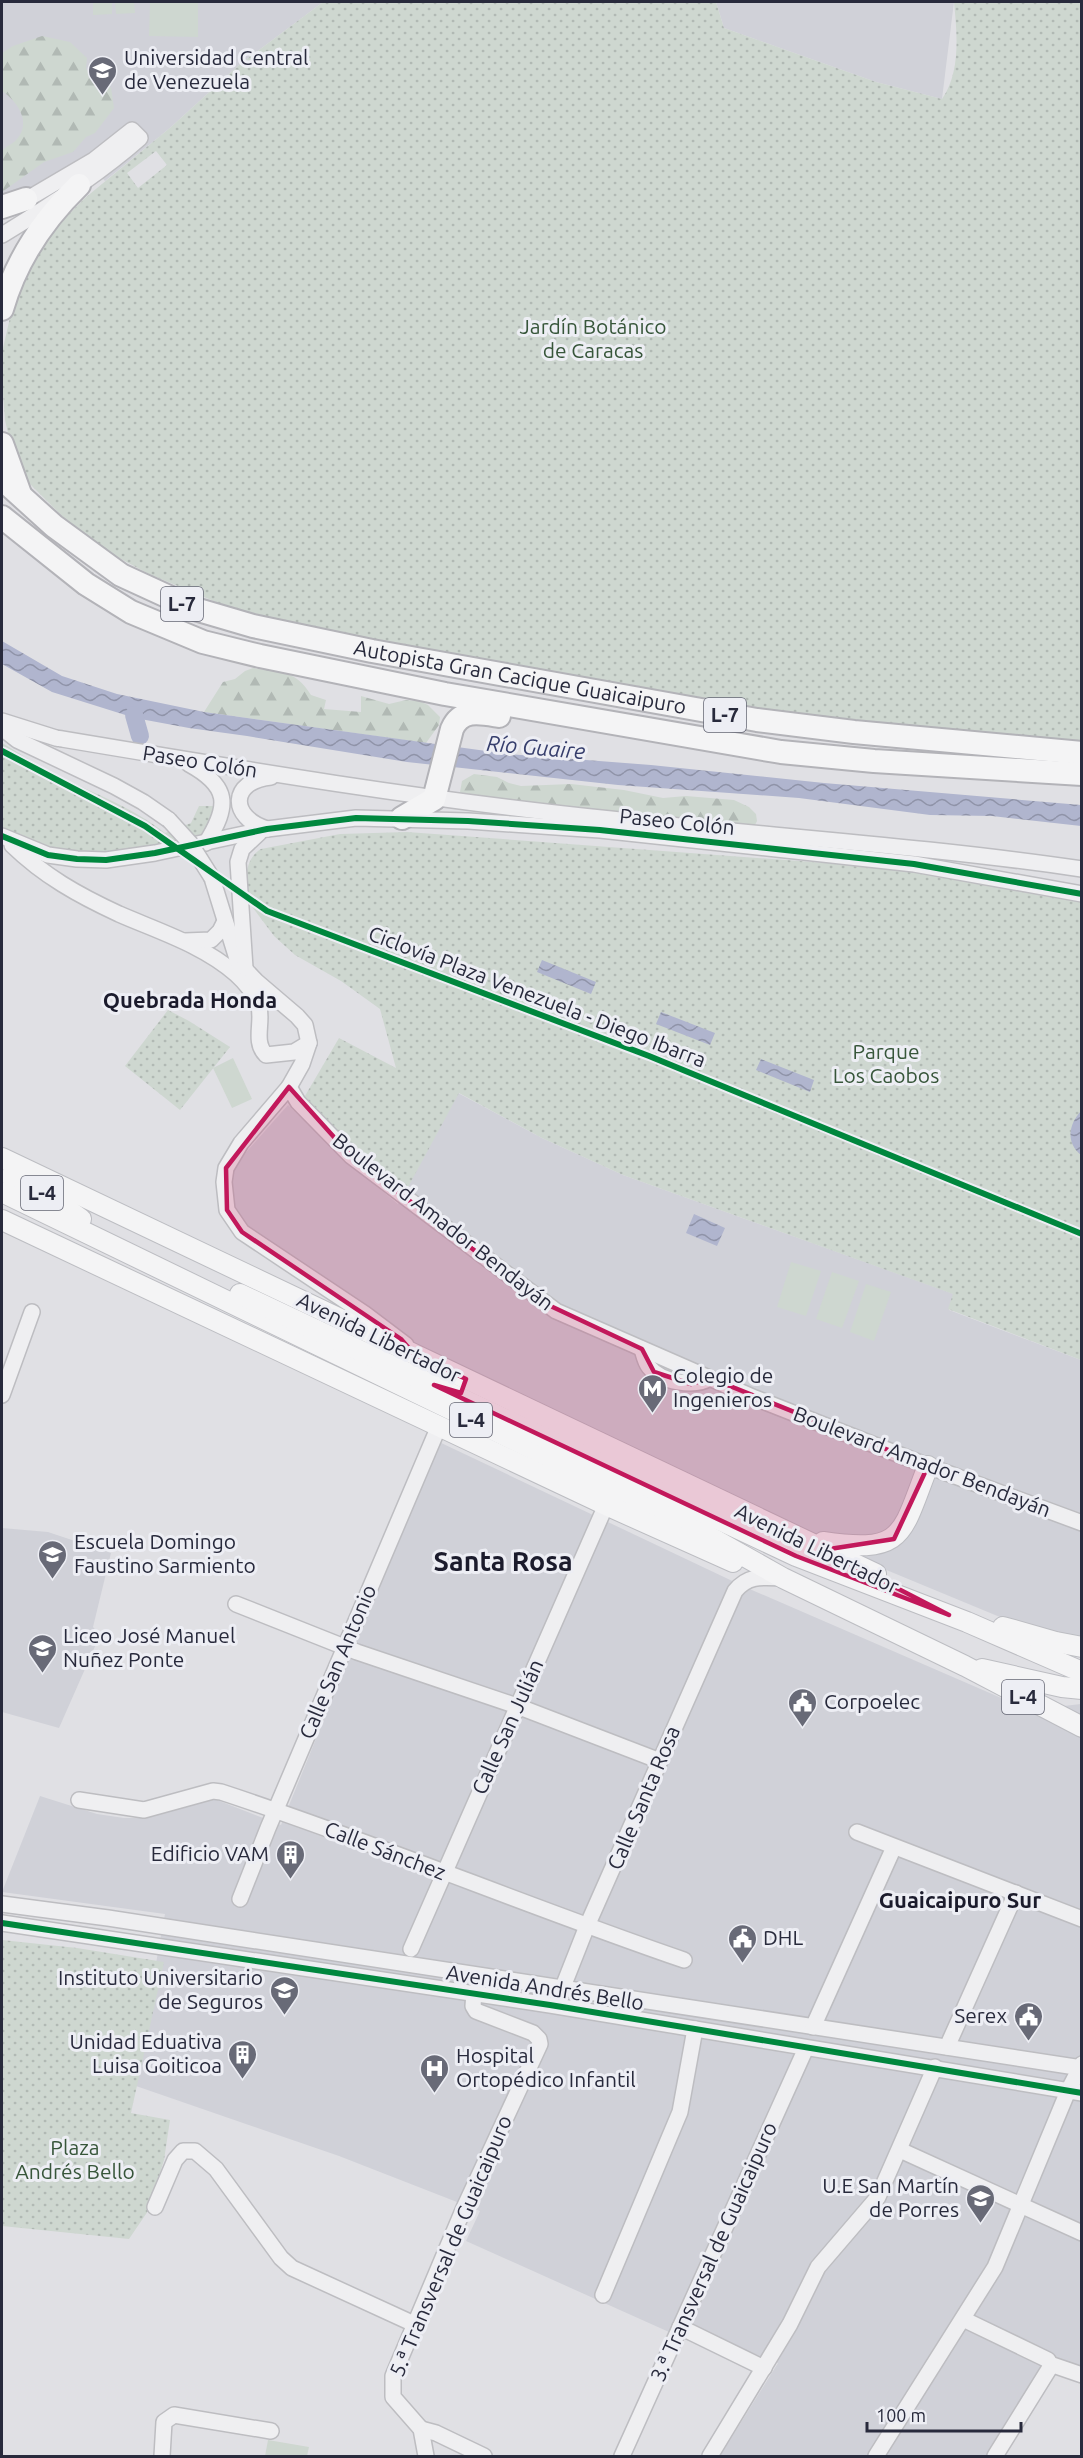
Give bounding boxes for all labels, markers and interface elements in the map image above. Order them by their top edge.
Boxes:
place label: Universidad Central de Venezuela [124,45,308,93]
school or university icon: Universidad Central de Venezuela [87,54,119,96]
park label: Jardín Botánico de Caracas [520,314,666,362]
road number: L-7 [161,587,203,621]
street label: Autopista Gran Cacique Guaicaipuro [352,635,688,718]
road number: L-7 [704,698,746,732]
water label: Río Guaire [486,730,586,763]
street label: Paseo Colón [141,740,259,782]
street label: Paseo Colón [618,803,736,839]
street label: Ciclovía Plaza Venezuela - Diego Ibarra [365,920,709,1072]
district label: Quebrada Honda [103,987,277,1012]
park label: Parque Los Caobos [833,1039,939,1087]
street label: Boulevard Amador Bendayán [328,1128,559,1315]
road number: L-4 [21,1176,63,1210]
street label: Avenida Libertador [294,1287,465,1387]
place label: Colegio de Ingenieros [673,1363,773,1411]
metro station icon: Colegio de Ingenieros [636,1372,668,1414]
street label: Boulevard Amador Bendayán [790,1401,1054,1521]
road number: L-4 [450,1403,492,1437]
street label: Avenida Libertador [732,1498,903,1598]
place label: Escuela Domingo Faustino Sarmiento [74,1529,256,1577]
school or university icon: Escuela Domingo Faustino Sarmiento [37,1538,69,1580]
district label: Santa Rosa [433,1546,573,1576]
street label: Calle San Antonio [294,1581,380,1742]
place label: Liceo José Manuel Nuñez Ponte [63,1623,235,1671]
school or university icon: Liceo José Manuel Nuñez Ponte [26,1632,58,1674]
street label: Calle San Julián [467,1655,548,1798]
road number: L-4 [1002,1680,1044,1714]
public building icon: Corpoelec [787,1686,819,1728]
place label: Corpoelec [824,1689,920,1713]
street label: Calle Santa Rosa [602,1722,684,1873]
street label: Calle Sánchez [321,1816,449,1884]
building icon: Edificio VAM [274,1838,306,1880]
place label: Edificio VAM [151,1841,269,1865]
district label: Guaicaipuro Sur [879,1887,1041,1912]
public building icon: DHL [726,1922,758,1964]
place label: DHL [763,1925,803,1949]
street label: Avenida Andrés Bello [445,1960,646,2014]
place label: Instituto Universitario de Seguros [58,1965,263,2013]
school or university icon: Instituto Universitario de Seguros [268,1974,300,2016]
public building icon: Serex [1012,2000,1044,2042]
place label: Serex [954,2003,1007,2027]
place label: Unidad Eduativa Luisa Goiticoa [69,2029,222,2077]
building icon: Unidad Eduativa Luisa Goiticoa [227,2038,259,2080]
place label: Hospital Ortopédico Infantil [456,2043,636,2091]
hospital icon: Hospital Ortopédico Infantil [419,2052,451,2094]
street label: 5.ª Transversal de Guaicaipuro [384,2111,516,2380]
street label: 3.ª Transversal de Guaicaipuro [645,2118,781,2385]
park label: Plaza Andrés Bello [15,2135,135,2183]
place label: U.E San Martín de Porres [822,2173,959,2221]
school or university icon: U.E San Martín de Porres [964,2182,996,2224]
scale bar [867,2395,1022,2433]
text: 100 m [876,2405,926,2425]

